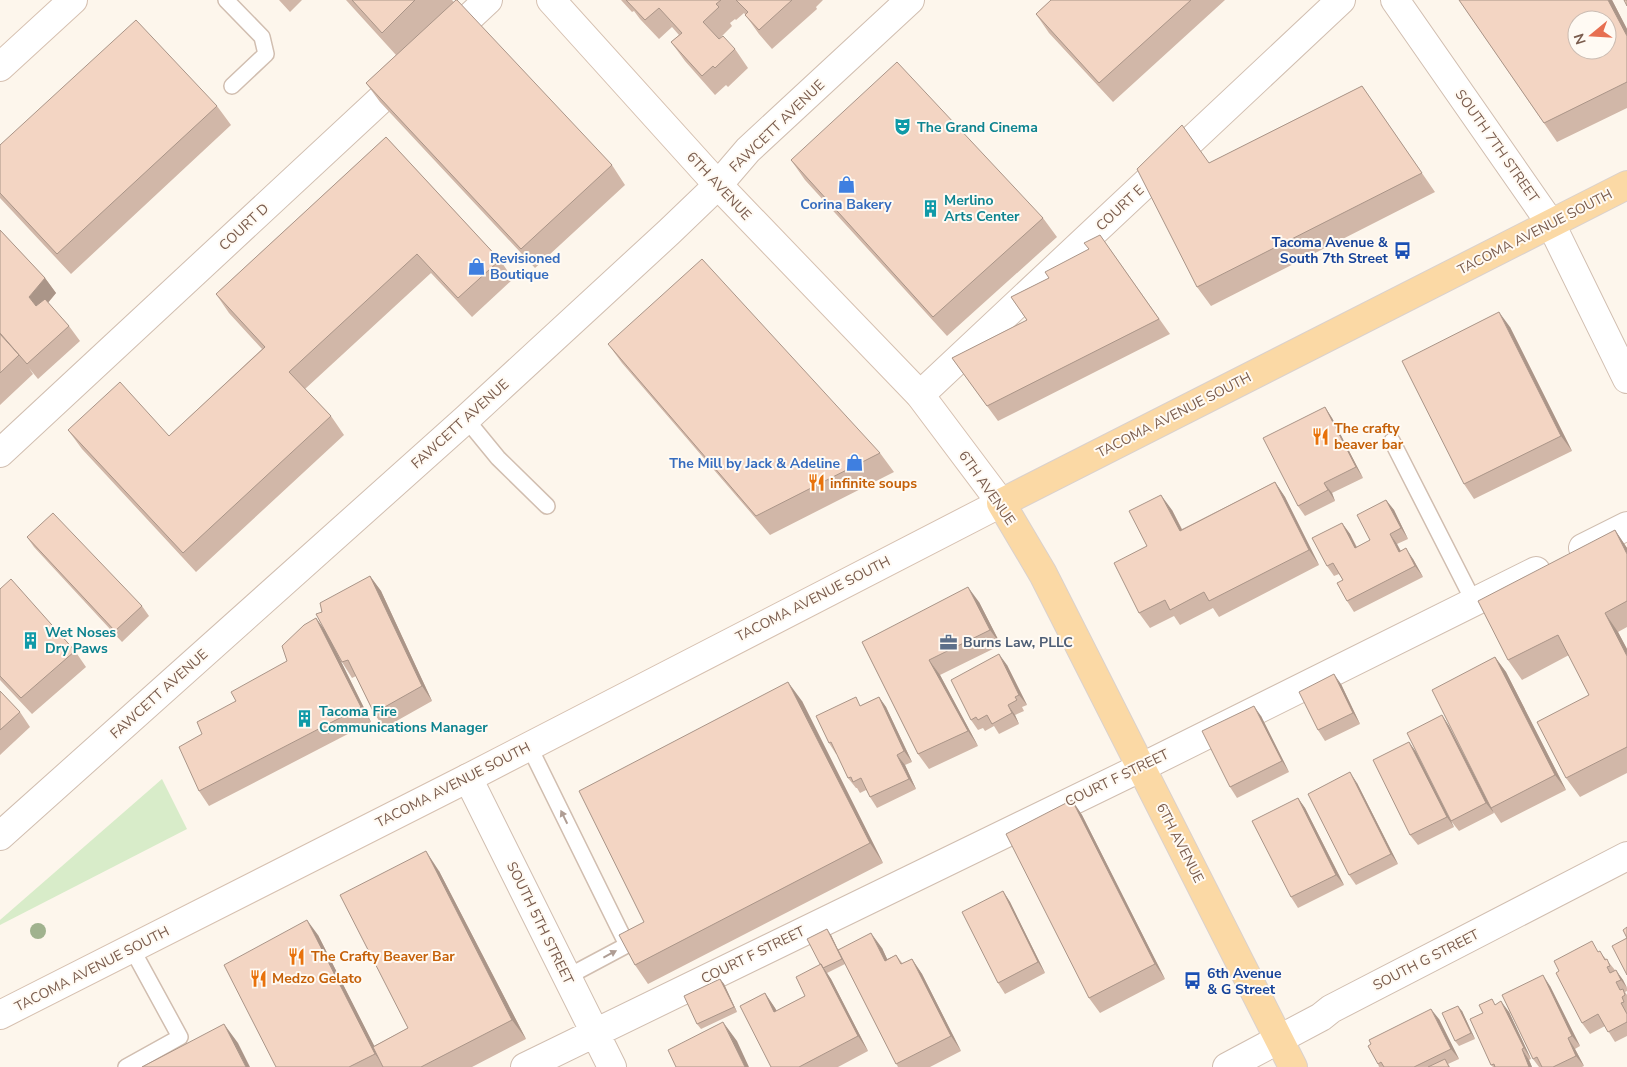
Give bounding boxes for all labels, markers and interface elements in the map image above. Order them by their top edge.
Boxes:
north arrow [1567,10,1617,60]
text: N [1569,31,1591,47]
street label: FAWCETT AVENUE [725,76,829,176]
street label: SOUTH 7TH STREET [1451,86,1544,207]
theatre icon: The Grand Cinema [893,117,913,137]
place label: The Grand Cinema [917,118,1038,137]
street label: 6TH AVENUE [682,148,756,224]
shop icon: Corina Bakery [836,174,856,194]
street label: COURT E [1092,181,1148,235]
street label: TACOMA AVENUE SOUTH [1454,185,1616,279]
place label: Merlino Arts Center [944,191,1020,226]
place label: Corina Bakery [800,195,892,214]
building icon: Merlino Arts Center [920,198,940,218]
street label: COURT D [215,199,273,255]
place label: Tacoma Avenue & South 7th Street [1272,233,1389,268]
bus stop icon: Tacoma Avenue & South 7th Street [1392,240,1412,260]
place label: Revisioned Boutique [490,249,561,284]
shop icon: Revisioned Boutique [466,256,486,276]
street label: TACOMA AVENUE SOUTH [1093,368,1255,462]
street label: FAWCETT AVENUE [407,375,513,473]
place label: The crafty beaver bar [1334,419,1404,454]
restaurant icon: The crafty beaver bar [1310,426,1330,446]
street label: 6TH AVENUE [954,447,1020,529]
shop icon: The Mill by Jack & Adeline [844,453,864,473]
place label: The Mill by Jack & Adeline [669,454,840,473]
restaurant icon: infinite soups [806,473,826,493]
place label: infinite soups [830,474,917,493]
street label: TACOMA AVENUE SOUTH [732,552,894,646]
place label: Wet Noses Dry Paws [45,623,116,658]
building icon: Wet Noses Dry Paws [21,630,41,650]
office icon: Burns Law, PLLC [939,632,959,652]
place label: Burns Law, PLLC [963,633,1073,652]
street label: FAWCETT AVENUE [106,645,212,743]
place label: Tacoma Fire Communications Manager [319,702,488,737]
building icon: Tacoma Fire Communications Manager [295,709,315,729]
street label: TACOMA AVENUE SOUTH [372,738,534,832]
street label: COURT F STREET [1062,744,1173,811]
street label: 6TH AVENUE [1152,800,1208,886]
one-way arrow [559,810,567,824]
street label: SOUTH 5TH STREET [502,859,578,988]
street label: COURT F STREET [698,921,809,988]
street label: TACOMA AVENUE SOUTH [11,922,173,1016]
street label: SOUTH G STREET [1370,925,1483,995]
restaurant icon: The Crafty Beaver Bar [287,946,307,966]
place label: The Crafty Beaver Bar [311,947,455,966]
one-way arrow [603,950,617,958]
place label: 6th Avenue & G Street [1207,964,1282,999]
restaurant icon: Medzo Gelato [248,968,268,988]
place label: Medzo Gelato [272,969,362,988]
bus stop icon: 6th Avenue & G Street [1183,971,1203,991]

